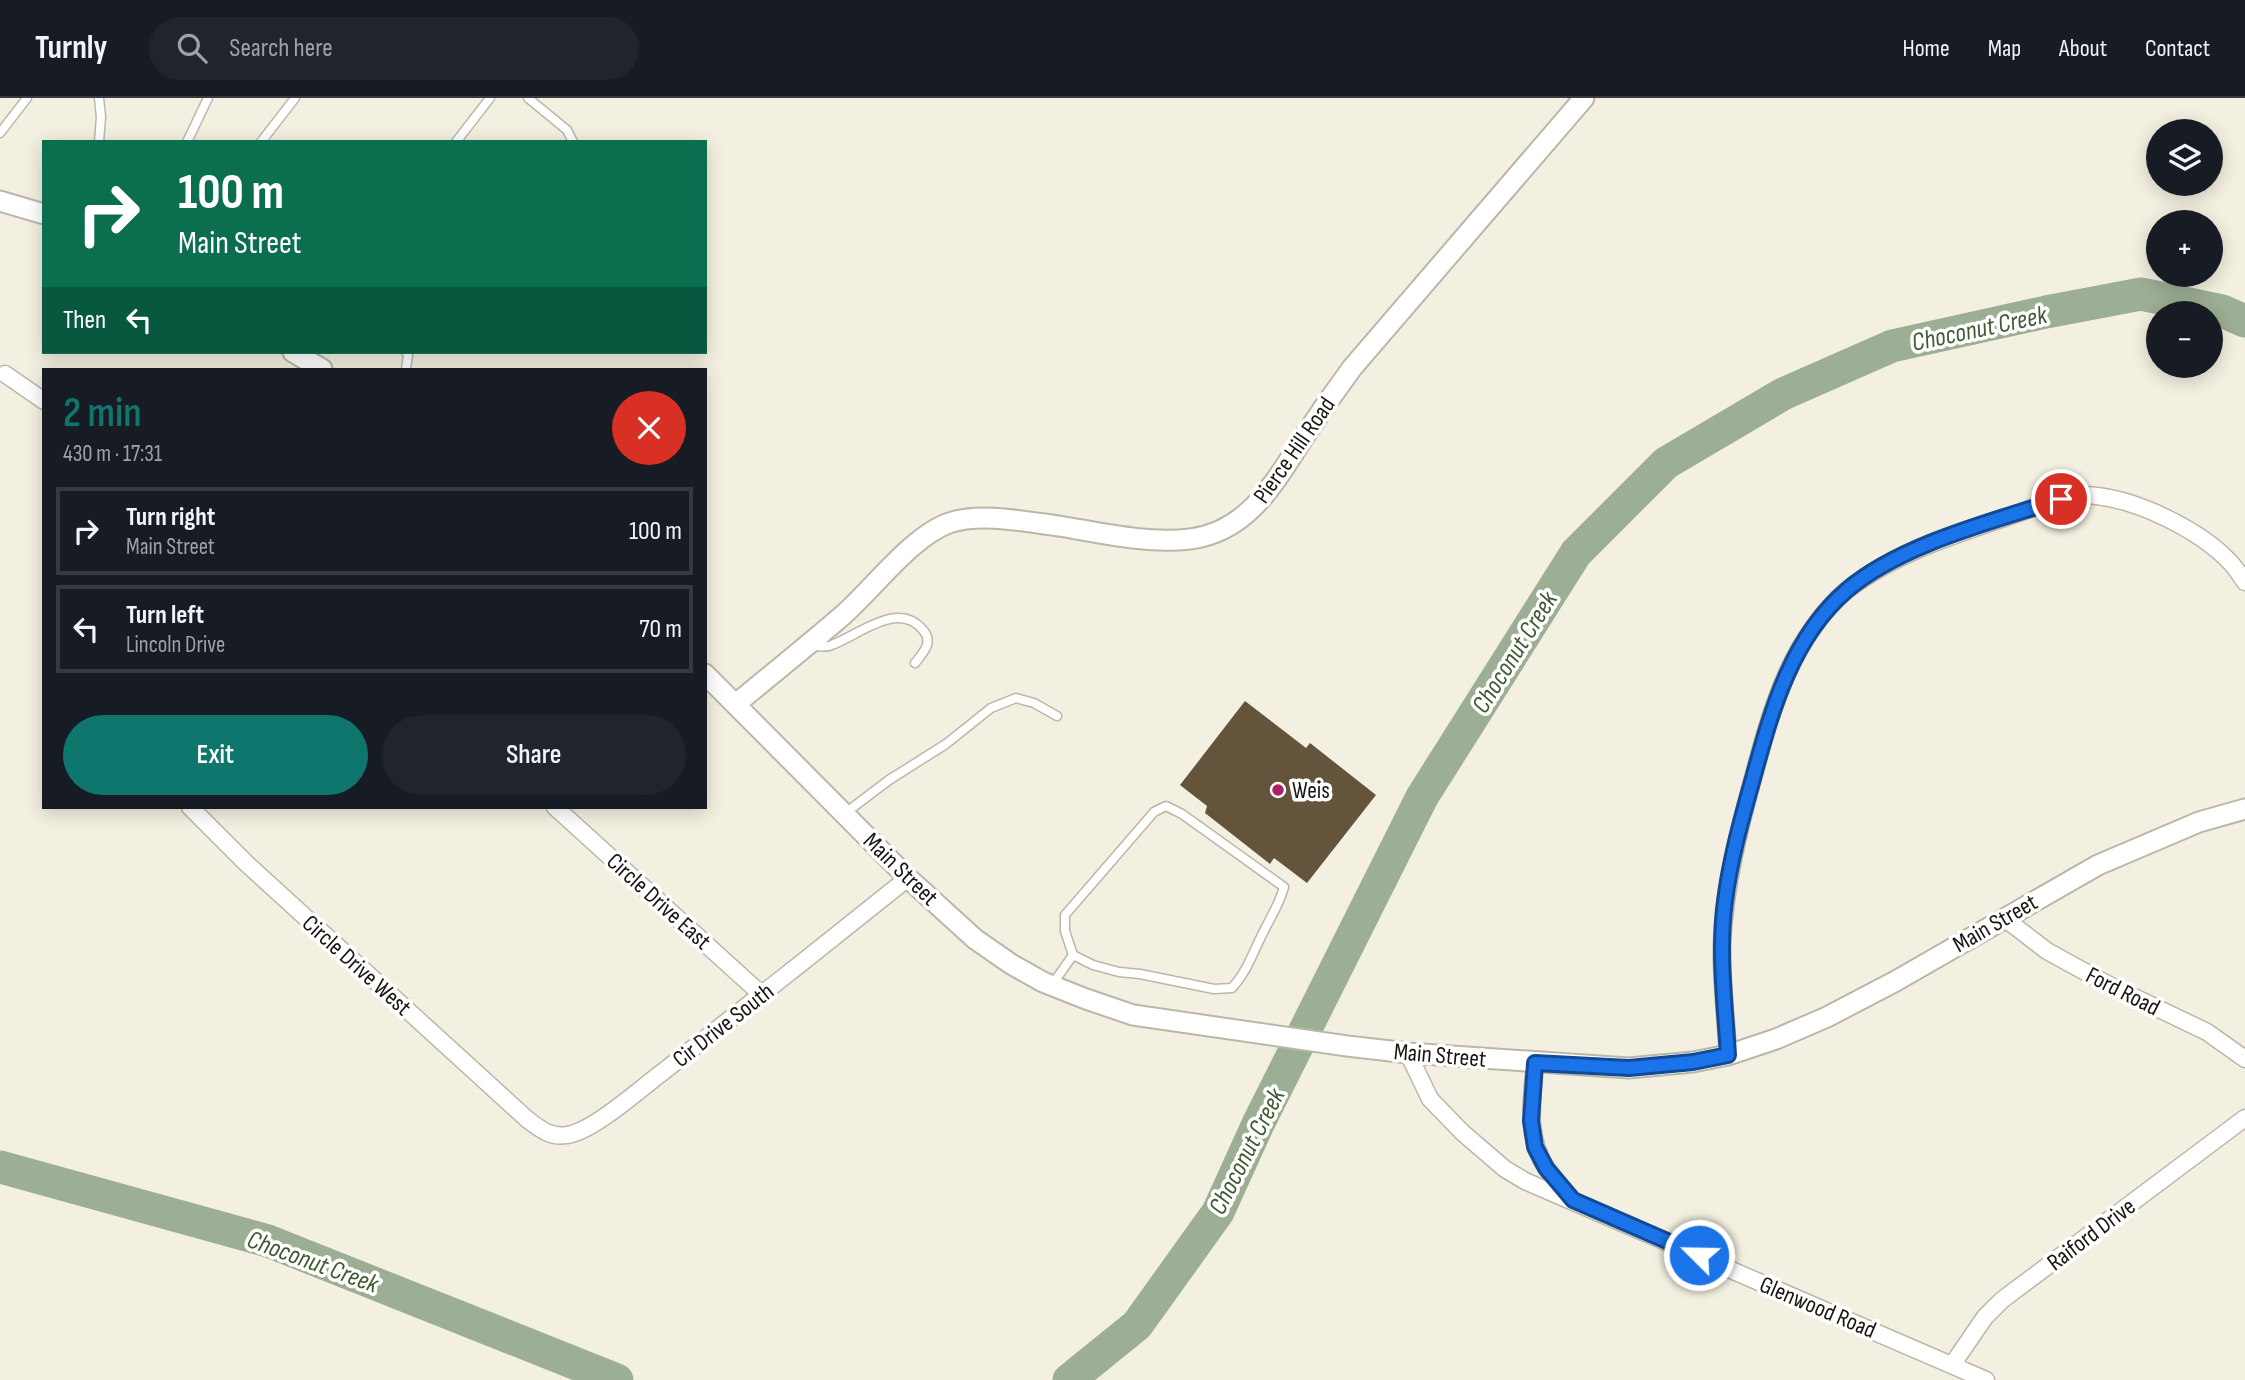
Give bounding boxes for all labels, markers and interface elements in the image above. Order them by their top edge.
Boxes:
search box [149,17,639,80]
text: Turnly [35,28,107,68]
icon: search [173,29,211,67]
text: Search here [229,33,333,64]
text: Home [1902,34,1950,63]
text: Map [1988,34,2021,63]
text: About [2059,34,2107,63]
text: Contact [2145,34,2210,63]
map controls [2146,119,2223,378]
button: layers [2146,119,2223,196]
text: 100 m [178,164,284,223]
icon: right [63,168,154,259]
button: + [2146,210,2223,287]
text: Main Street [178,224,302,263]
water label: Choconut Creek [1909,300,2051,359]
icon: left [120,301,158,339]
button: − [2146,301,2223,378]
text: Then [63,305,106,336]
text: 2 min [63,388,142,439]
button: close [612,391,686,465]
street label: Pierce Hill Road [1247,392,1342,509]
text: 430 m · 17:31 [63,440,162,468]
pin [2031,469,2091,529]
icon: arrive [2042,480,2080,518]
text: Turn right [126,502,215,533]
icon: right [67,512,105,550]
text: 100 m [629,516,682,547]
text: Main Street [126,533,215,561]
water label: Choconut Creek [1466,585,1565,719]
text: Turn left [126,600,204,631]
icon: left [67,610,105,648]
text: 70 m [639,614,682,645]
text: Lincoln Drive [126,631,225,659]
button: Exit [63,715,368,795]
button: Share [382,715,686,795]
place label: Weis [1292,776,1330,805]
marker: Weis [1270,782,1286,798]
street label: Main Street [857,827,944,912]
street label: Circle Drive East [600,847,717,956]
street label: Main Street [1948,888,2043,959]
street label: Circle Drive West [296,909,417,1022]
street label: Ford Road [2081,961,2165,1022]
street label: Cir Drive South [667,977,780,1074]
street label: Main Street [1393,1037,1487,1074]
water label: Choconut Creek [1202,1082,1293,1220]
street label: Raiford Drive [2041,1192,2141,1277]
position arrow [1662,1218,1736,1292]
water label: Choconut Creek [243,1224,383,1301]
street label: Glenwood Road [1755,1270,1880,1345]

